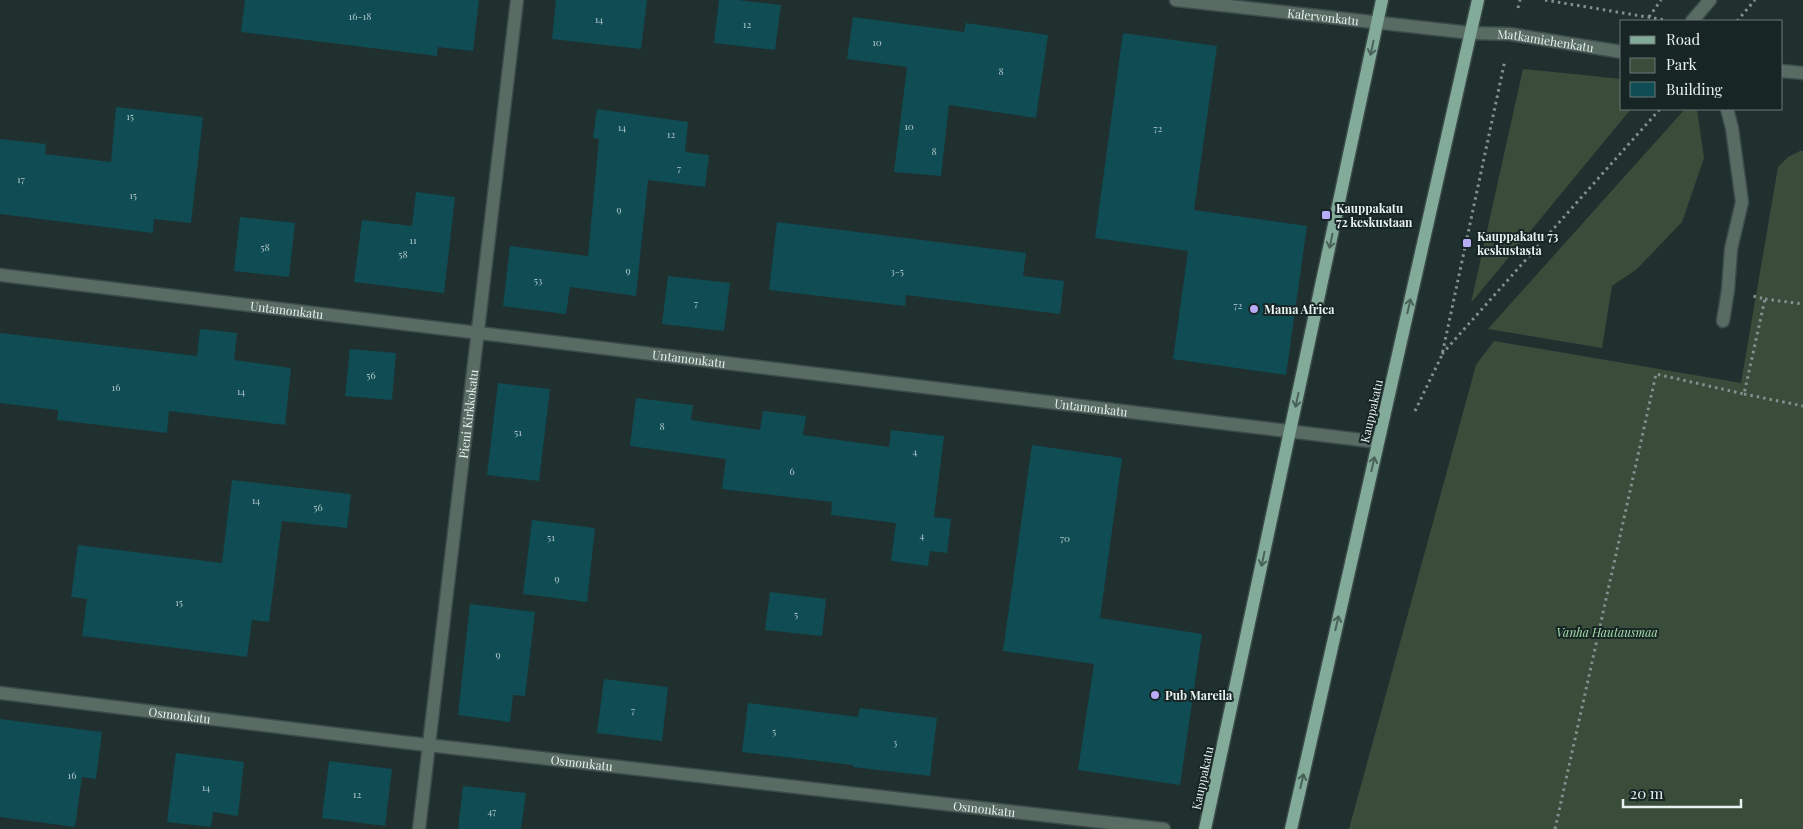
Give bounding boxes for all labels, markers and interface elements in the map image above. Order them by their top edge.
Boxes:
street label: Kalervonkatu [1287,5,1360,28]
house number: 16-18 [349,9,371,23]
house number: 14 [595,12,603,26]
house number: 12 [743,17,751,31]
legend [1620,20,1783,110]
street label: Matkamiehenkatu [1497,26,1595,55]
text: Road [1666,29,1700,49]
house number: 10 [872,35,882,49]
one-way arrow [1367,39,1376,55]
text: Park [1666,54,1698,74]
house number: 8 [998,64,1004,78]
text: Building [1666,79,1723,99]
house number: 15 [126,109,134,123]
house number: 10 [904,119,914,133]
house number: 14 [618,120,626,134]
house number: 72 [1154,121,1163,135]
house number: 12 [667,127,675,141]
house number: 8 [931,144,937,158]
house number: 7 [677,161,681,175]
house number: 17 [17,172,25,186]
house number: 15 [129,188,137,202]
place label: Kauppakatu 72 keskustaan [1336,200,1413,230]
house number: 9 [616,202,622,216]
marker: Kauppakatu 72 keskustaan [1320,209,1332,221]
place label: Kauppakatu 73 keskustasta [1477,228,1559,258]
one-way arrow [1326,232,1335,248]
house number: 11 [409,233,417,247]
marker: Kauppakatu 73 keskustasta [1461,237,1473,249]
house number: 58 [260,240,270,254]
house number: 58 [398,247,408,261]
house number: 9 [625,263,631,277]
house number: 3-5 [890,264,904,278]
house number: 53 [534,273,543,287]
house number: 7 [694,296,698,310]
street label: Untamonkatu [249,297,324,322]
house number: 72 [1234,298,1243,312]
one-way arrow [1405,298,1414,314]
place label: Mama Africa [1264,301,1335,317]
marker: Mama Africa [1248,303,1260,315]
street label: Untamonkatu [651,346,726,371]
house number: 56 [366,368,376,382]
street label: Pieni Kirkkokatu [455,368,481,459]
street label: Kauppakatu [1356,378,1386,444]
house number: 16 [112,380,120,394]
house number: 14 [237,384,245,398]
one-way arrow [1292,391,1301,407]
street label: Untamonkatu [1054,395,1128,420]
house number: 8 [659,419,665,433]
house number: 51 [514,425,522,439]
house number: 4 [913,444,918,458]
one-way arrow [1369,457,1378,473]
house number: 6 [789,464,795,478]
house number: 14 [252,493,260,507]
house number: 56 [313,500,323,514]
house number: 4 [920,528,925,542]
house number: 51 [547,530,555,544]
house number: 70 [1060,531,1070,545]
one-way arrow [1258,550,1267,566]
house number: 9 [554,571,560,585]
house number: 15 [175,595,183,609]
house number: 5 [794,607,798,621]
one-way arrow [1333,615,1343,631]
park label: Vanha Hautausmaa [1556,624,1658,640]
house number: 9 [495,647,501,661]
place label: Pub Mareila [1165,687,1233,703]
marker: Pub Mareila [1149,689,1161,701]
street label: Osmonkatu [148,703,212,727]
house number: 7 [631,703,635,717]
house number: 5 [772,724,776,738]
house number: 3 [893,735,898,749]
street label: Kauppakatu [1187,745,1217,811]
street label: Osmonkatu [550,751,614,774]
house number: 16 [68,768,76,782]
one-way arrow [1298,774,1307,790]
scale bar [1623,776,1740,808]
house number: 14 [202,780,210,794]
text: 20 m [1630,783,1664,803]
house number: 12 [353,787,361,801]
street label: Osmonkatu [952,797,1016,820]
house number: 47 [488,804,496,818]

